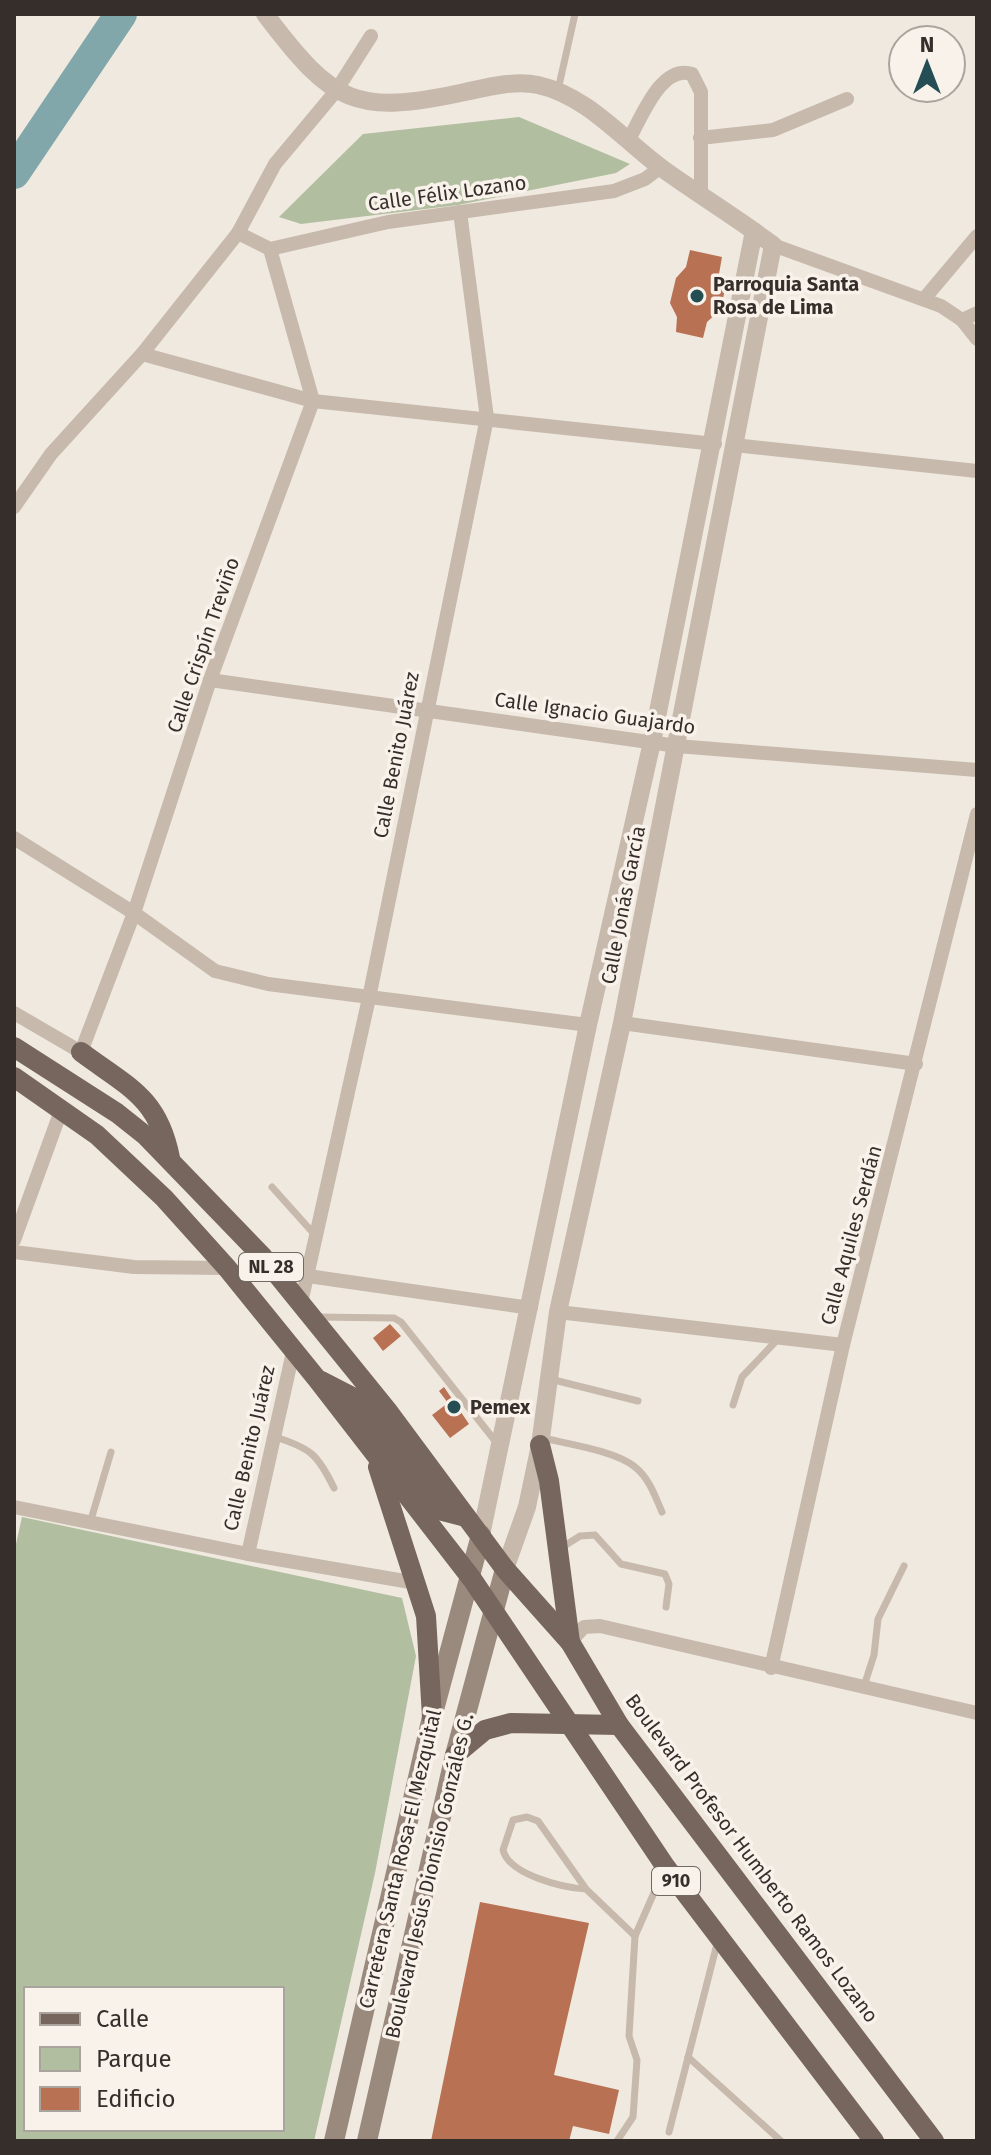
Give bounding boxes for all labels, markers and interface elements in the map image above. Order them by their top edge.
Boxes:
north arrow [887,24,967,104]
text: N [920,31,934,58]
street label: Calle Félix Lozano [366,170,528,216]
place label: Parroquia Santa Rosa de Lima [713,272,859,319]
marker: Parroquia Santa Rosa de Lima [688,287,706,305]
street label: Calle Crispín Treviño [162,554,244,736]
street label: Calle Benito Juárez [368,669,424,840]
street label: Calle Ignacio Guajardo [493,687,697,739]
street label: Calle Jonás García [596,824,650,986]
street label: Calle Aquiles Serdán [815,1143,887,1327]
road number: NL 28 [239,1253,303,1281]
street label: Calle Benito Juárez [218,1363,280,1533]
place label: Pemex [470,1395,531,1419]
marker: Pemex [445,1398,463,1416]
street label: Boulevard Profesor Humberto Ramos Lozano [621,1689,883,2027]
street label: Carretera Santa Rosa-El Mezquital [354,1707,446,2011]
street label: Boulevard Jesús Dionisio Gonzáles G. [380,1711,478,2041]
road number: 910 [652,1867,700,1895]
legend [24,1987,284,2131]
text: Calle [96,2005,149,2033]
text: Parque [96,2045,172,2073]
text: Edificio [96,2085,176,2113]

